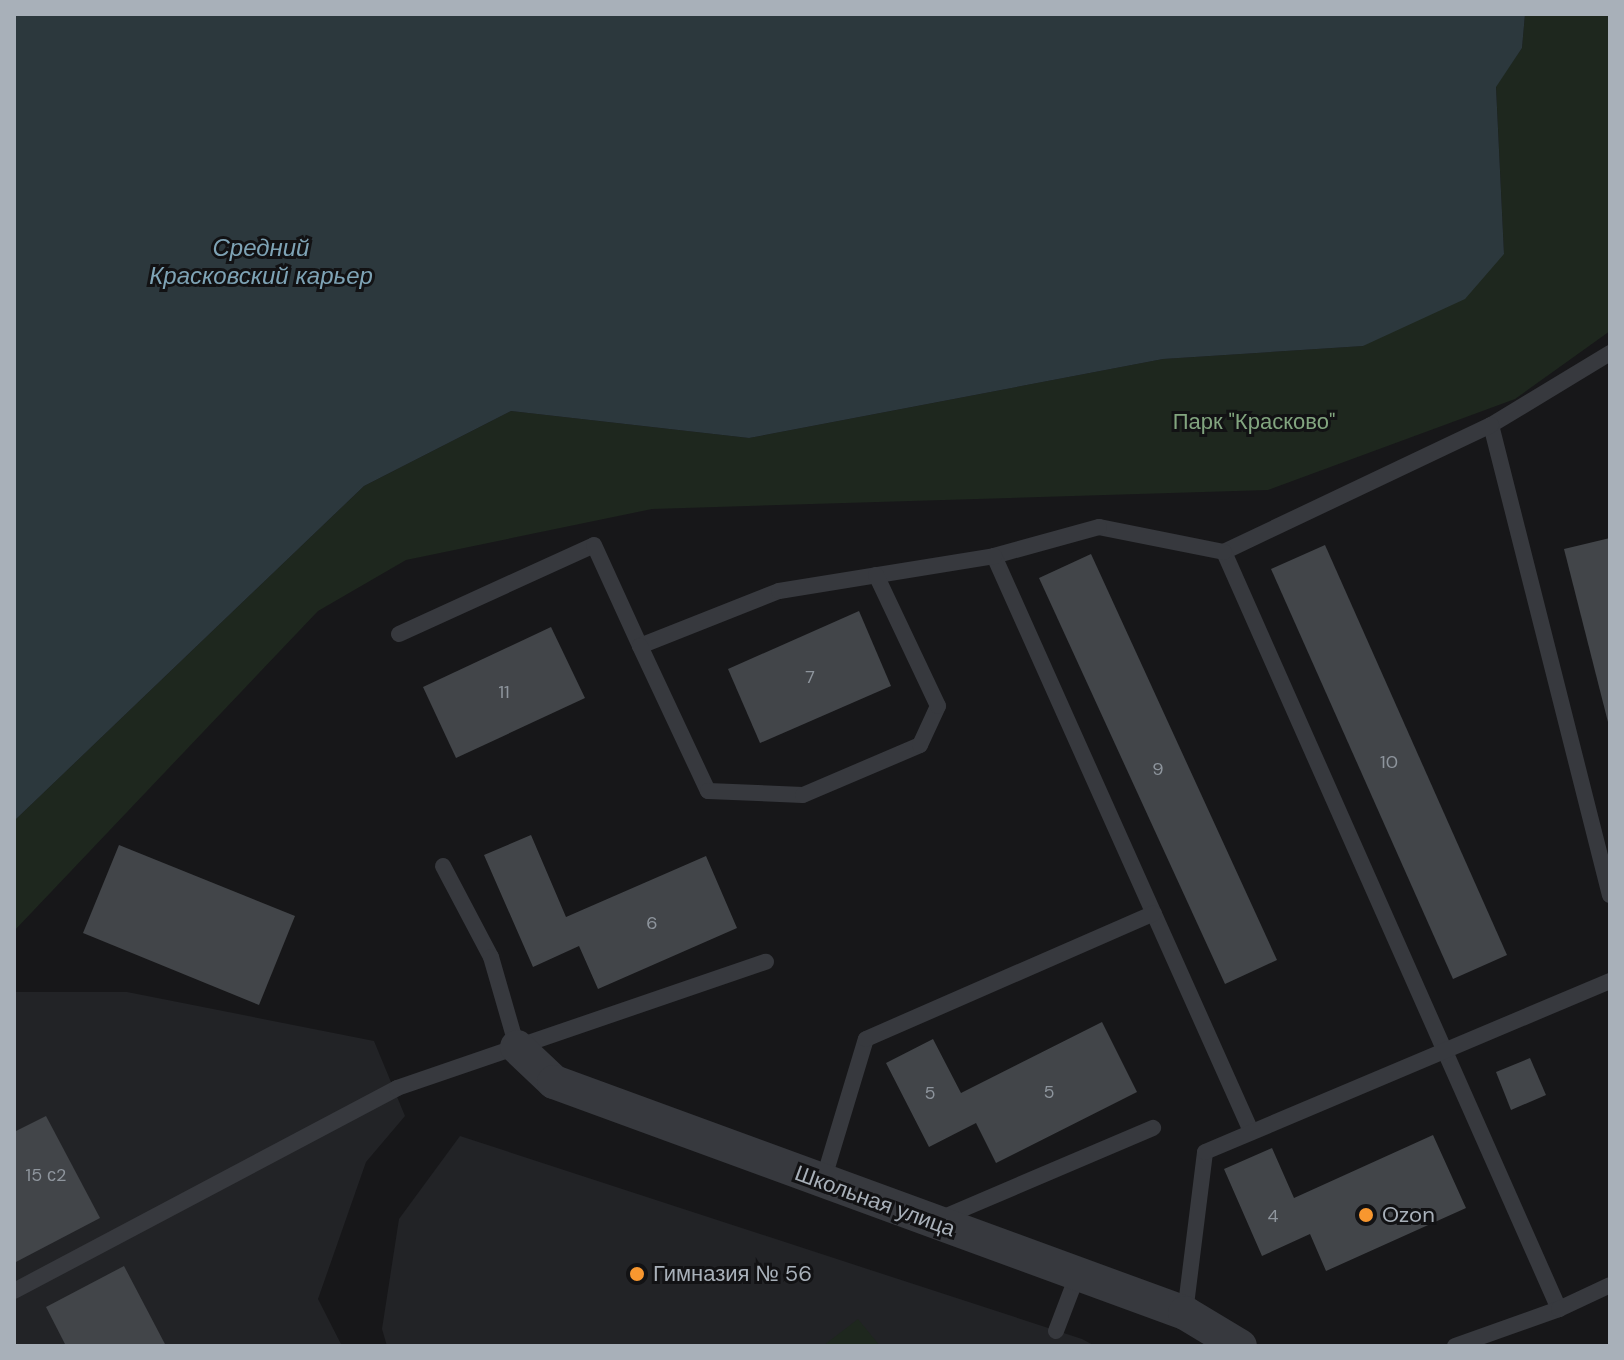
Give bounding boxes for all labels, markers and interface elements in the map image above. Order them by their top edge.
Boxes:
water label: Средний Красковский карьер [149,234,373,290]
park label: Парк "Красково" [1173,409,1335,435]
house number: 7 [805,666,815,688]
house number: 11 [498,681,510,703]
house number: 10 [1380,751,1398,773]
house number: 9 [1152,758,1164,780]
house number: 6 [646,912,658,934]
house number: 5 [1044,1081,1054,1103]
house number: 5 [925,1082,935,1104]
street label: Школьная улица [791,1160,959,1242]
house number: 15 с2 [26,1164,66,1186]
place label: Ozon [1382,1202,1435,1228]
house number: 4 [1268,1205,1278,1227]
marker: Ozon [1357,1206,1375,1224]
place label: Гимназия № 56 [653,1261,812,1287]
marker: Гимназия № 56 [628,1265,646,1283]

